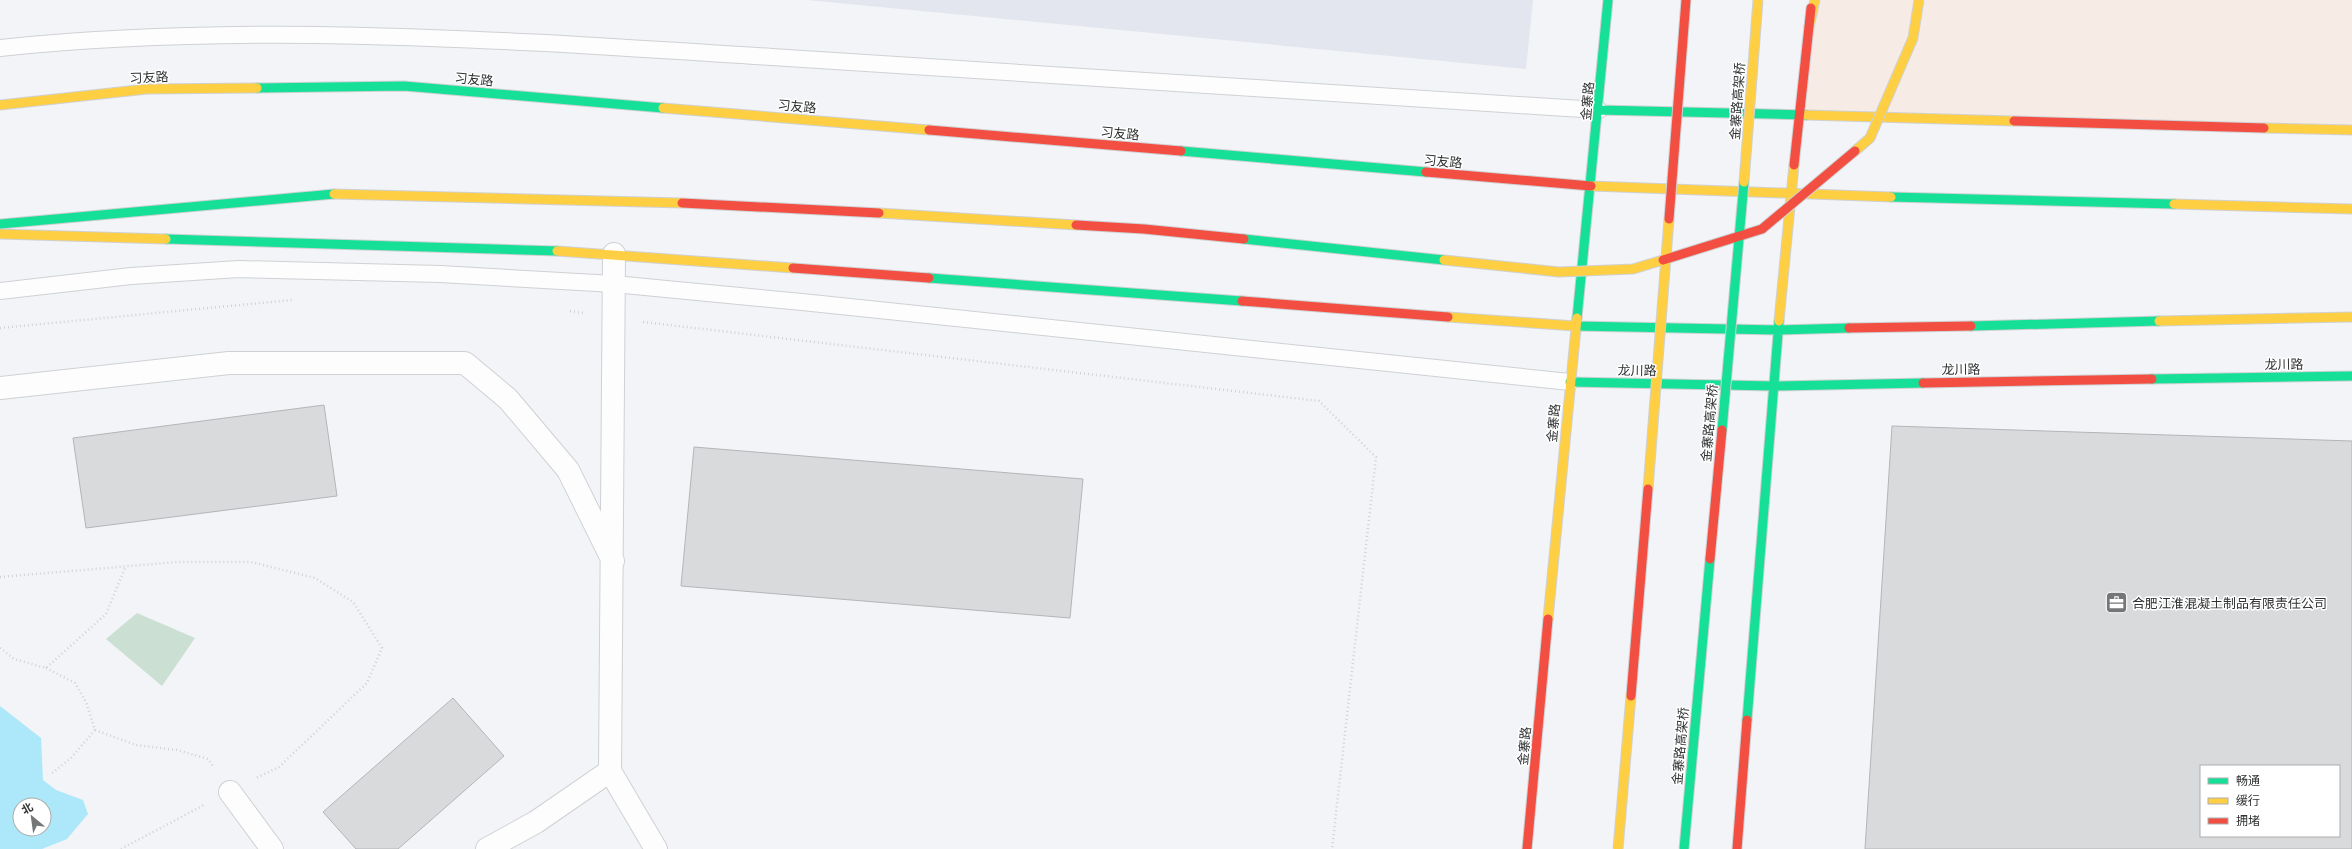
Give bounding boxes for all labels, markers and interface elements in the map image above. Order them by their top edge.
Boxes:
street label: 金寨路高架桥 [1727,62,1748,140]
street label: 习友路 [129,69,169,86]
street label: 习友路 [454,70,494,89]
street label: 金寨路 [1578,81,1597,121]
street label: 习友路 [777,97,817,116]
street label: 习友路 [1100,124,1140,143]
street label: 习友路 [1423,152,1463,171]
street label: 龙川路 [2264,357,2304,372]
street label: 龙川路 [1941,362,1981,377]
street label: 龙川路 [1617,363,1657,378]
street label: 金寨路高架桥 [1699,384,1720,463]
street label: 金寨路 [1544,403,1563,443]
office icon: 合肥江淮混凝土制品有限责任公司 [2103,590,2129,616]
place label: 合肥江淮混凝土制品有限责任公司 [2132,596,2327,611]
street label: 金寨路高架桥 [1670,707,1691,786]
street label: 金寨路 [1515,726,1534,766]
legend [2200,765,2340,837]
text: 畅通 [2236,774,2260,788]
text: 缓行 [2236,794,2260,808]
north arrow [12,797,52,837]
text: 北 [19,800,35,817]
text: 拥堵 [2236,814,2260,828]

